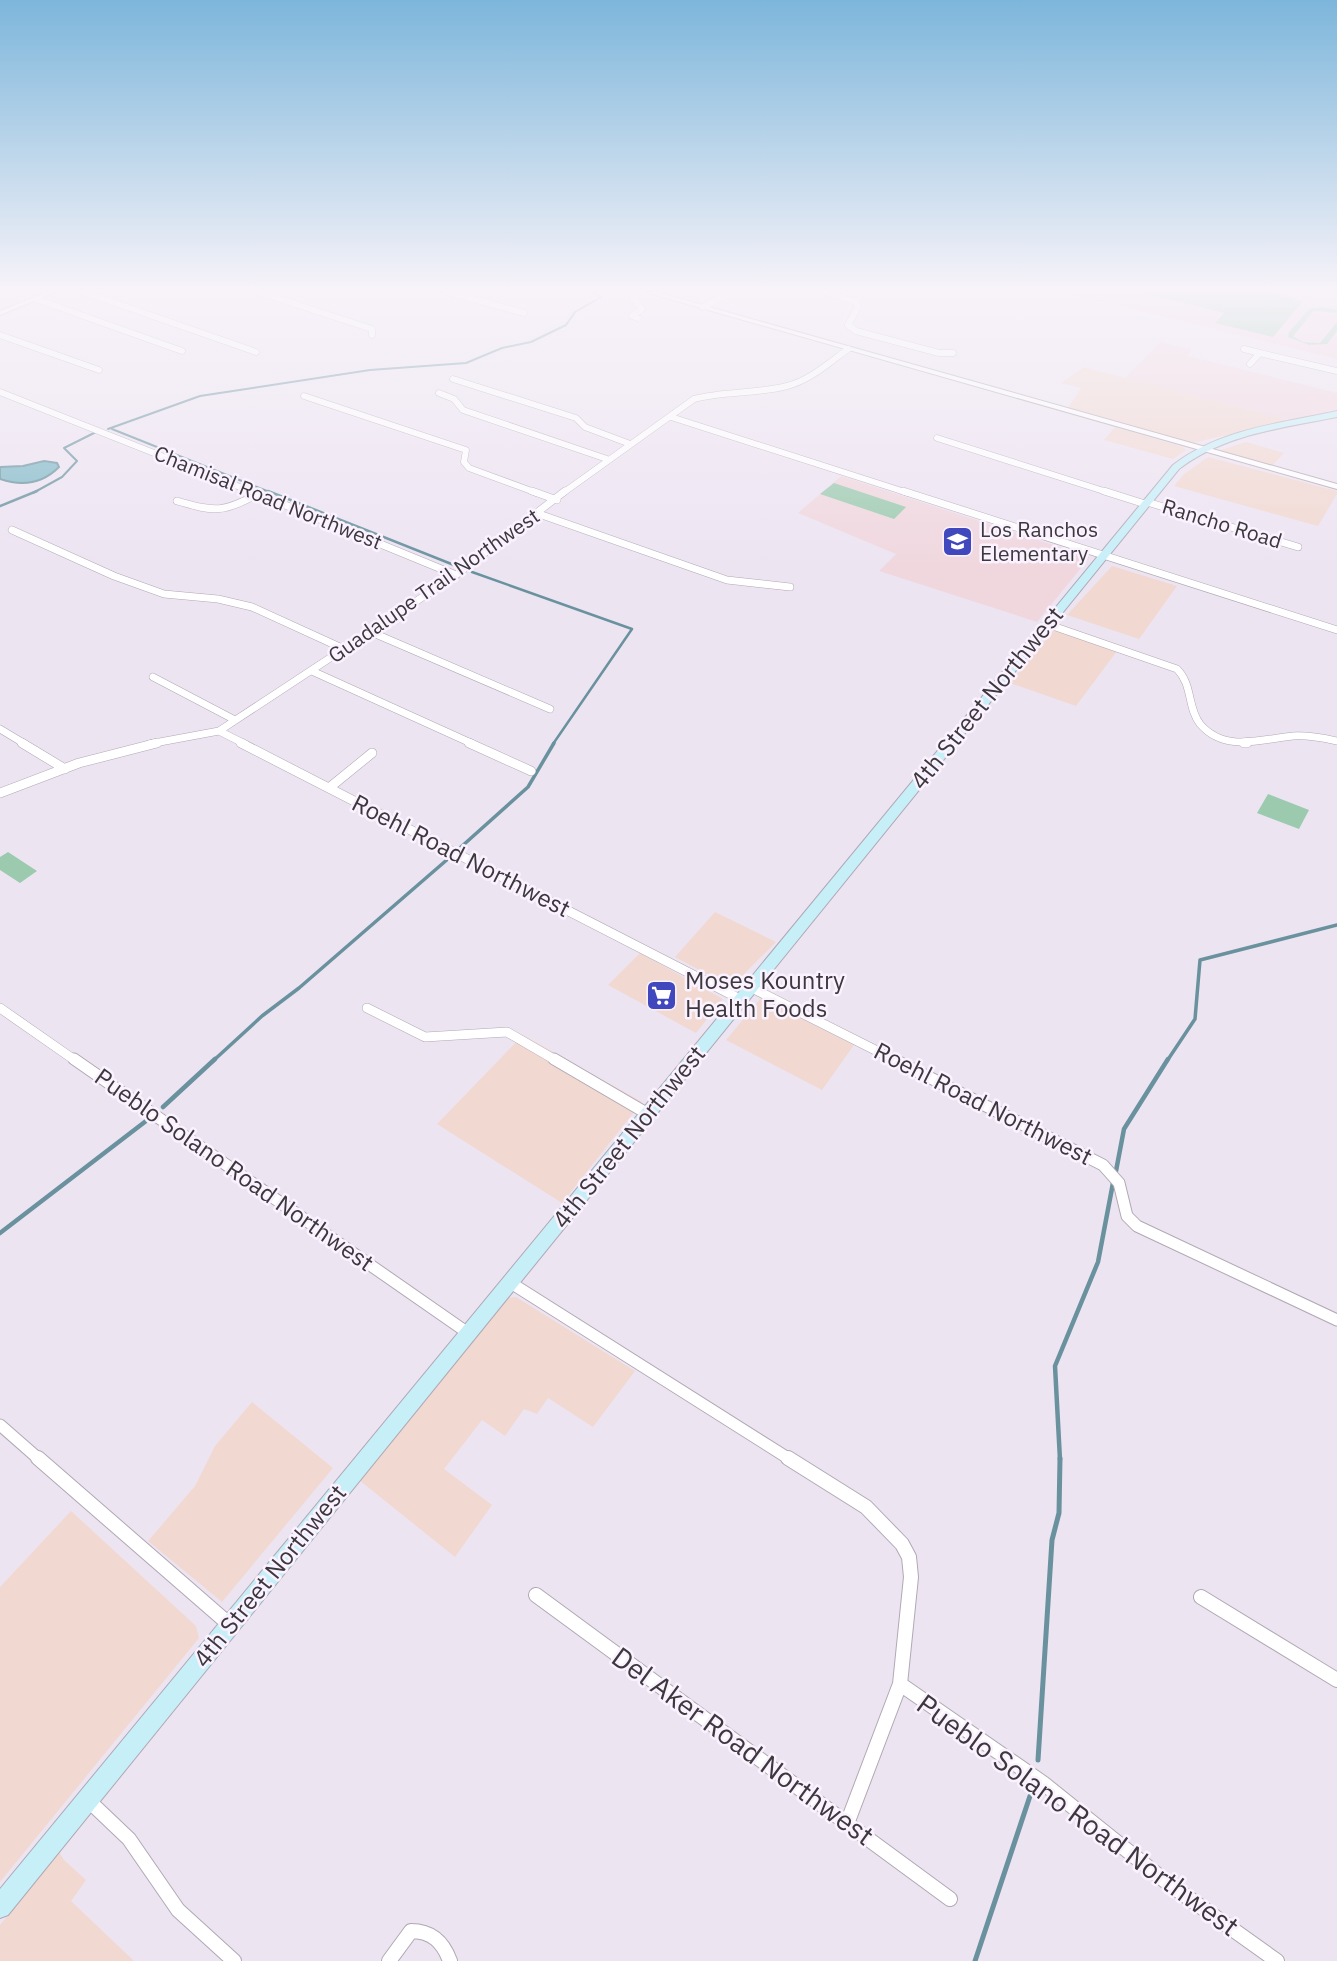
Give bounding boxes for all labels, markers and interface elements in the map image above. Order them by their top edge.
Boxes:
street label: Chamisal Road Northwest [150,438,387,556]
street label: Rancho Road [1159,492,1286,555]
street label: Guadalupe Trail Northwest [322,501,545,669]
place label: Los Ranchos Elementary [980,515,1098,567]
school or university icon: Los Ranchos Elementary [940,525,974,559]
street label: 4th Street Northwest [903,599,1070,795]
street label: Roehl Road Northwest [347,786,576,924]
place label: Moses Kountry Health Foods [685,964,845,1024]
supermarket icon: Moses Kountry Health Foods [645,978,679,1012]
street label: Roehl Road Northwest [869,1034,1098,1172]
street label: 4th Street Northwest [545,1038,712,1234]
street label: Pueblo Solano Road Northwest [89,1060,381,1278]
street label: 4th Street Northwest [186,1477,353,1673]
street label: Del Aker Road Northwest [605,1638,882,1853]
street label: Pueblo Solano Road Northwest [910,1685,1247,1944]

